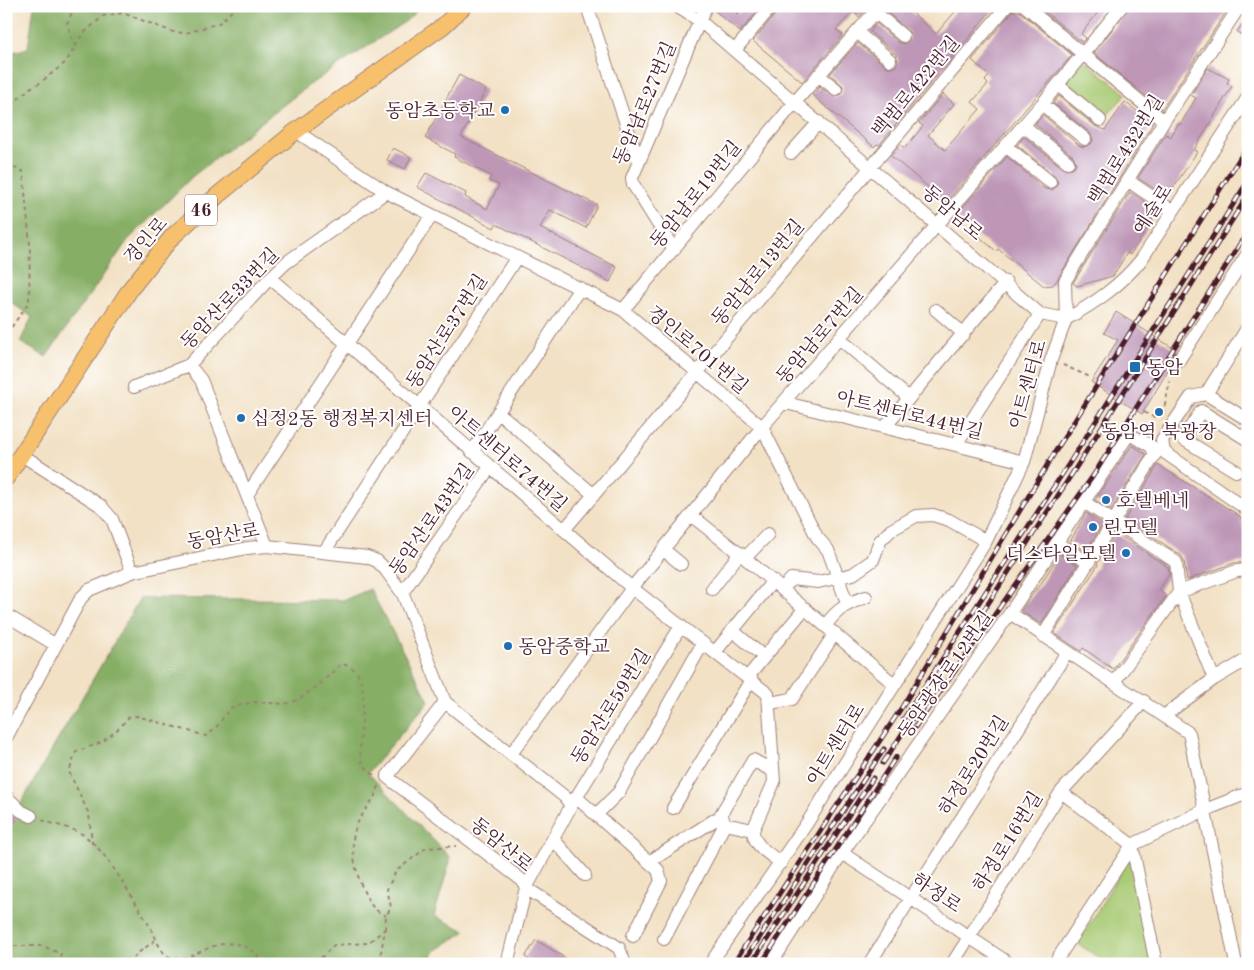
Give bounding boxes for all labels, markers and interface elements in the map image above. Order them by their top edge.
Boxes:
street label: 백범로422번길 [868,32,964,142]
street label: 동암남로27번길 [610,39,681,169]
street label: 백범로432번길 [1084,91,1168,208]
place label: 동암초등학교 [385,101,495,122]
marker: 동암초등학교 [499,104,511,116]
street label: 동암남로19번길 [646,137,746,253]
street label: 동암남로 [917,181,987,245]
street label: 예술로 [1129,181,1177,239]
road number: 46 [185,194,217,226]
street label: 경인로 [120,213,172,269]
street label: 동암남로13번길 [708,216,809,330]
street label: 동암산로33번길 [177,244,284,354]
street label: 동암산로37번길 [402,271,492,393]
street label: 동암남로7번길 [772,283,868,389]
street label: 경인로701번길 [642,302,752,398]
street label: 아트센터로 [1006,337,1051,431]
place label: 동암 [1146,358,1183,379]
marker: 동암 [1128,360,1142,374]
street label: 아트센터로44번길 [834,387,985,444]
street label: 아트센터로74번길 [443,402,571,516]
marker: 동암역 북광장 [1153,406,1165,418]
place label: 십정2동 행정복지센터 [251,408,433,430]
marker: 십정2동 행정복지센터 [235,412,247,424]
place label: 동암역 북광장 [1101,421,1217,443]
street label: 동암산로43번길 [386,460,479,580]
place label: 호텔베네 [1116,490,1189,512]
marker: 호텔베네 [1100,494,1112,506]
place label: 린모텔 [1103,518,1158,539]
street label: 동암산로 [185,520,261,553]
marker: 린모텔 [1087,521,1099,533]
place label: 더스타일모텔 [1006,544,1116,565]
marker: 더스타일모텔 [1120,547,1132,559]
street label: 동암광장로12번길 [894,607,998,743]
place label: 동암중학교 [518,637,610,658]
marker: 동암중학교 [502,640,514,652]
street label: 동암산로59번길 [567,645,655,768]
street label: 아트센터로 [803,700,869,789]
street label: 하정로20번길 [935,712,1013,820]
street label: 하정로16번길 [969,788,1047,896]
street label: 동암산로 [466,814,536,876]
street label: 하정로 [907,869,965,917]

